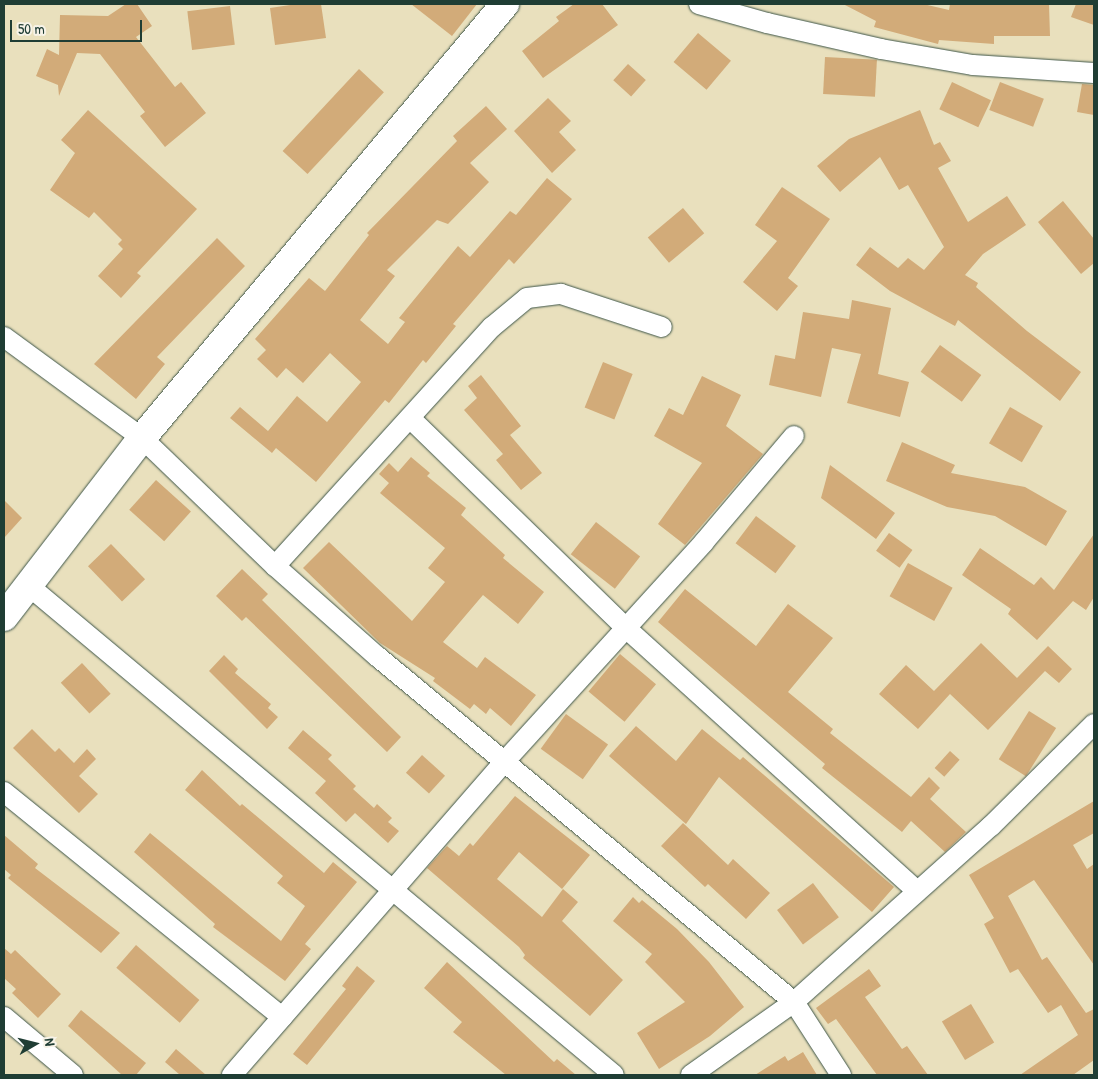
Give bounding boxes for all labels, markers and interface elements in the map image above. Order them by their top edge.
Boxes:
scale bar [12,10,145,42]
text: 50 m [18,18,45,39]
north arrow [10,1019,60,1069]
text: N [40,1037,60,1047]

